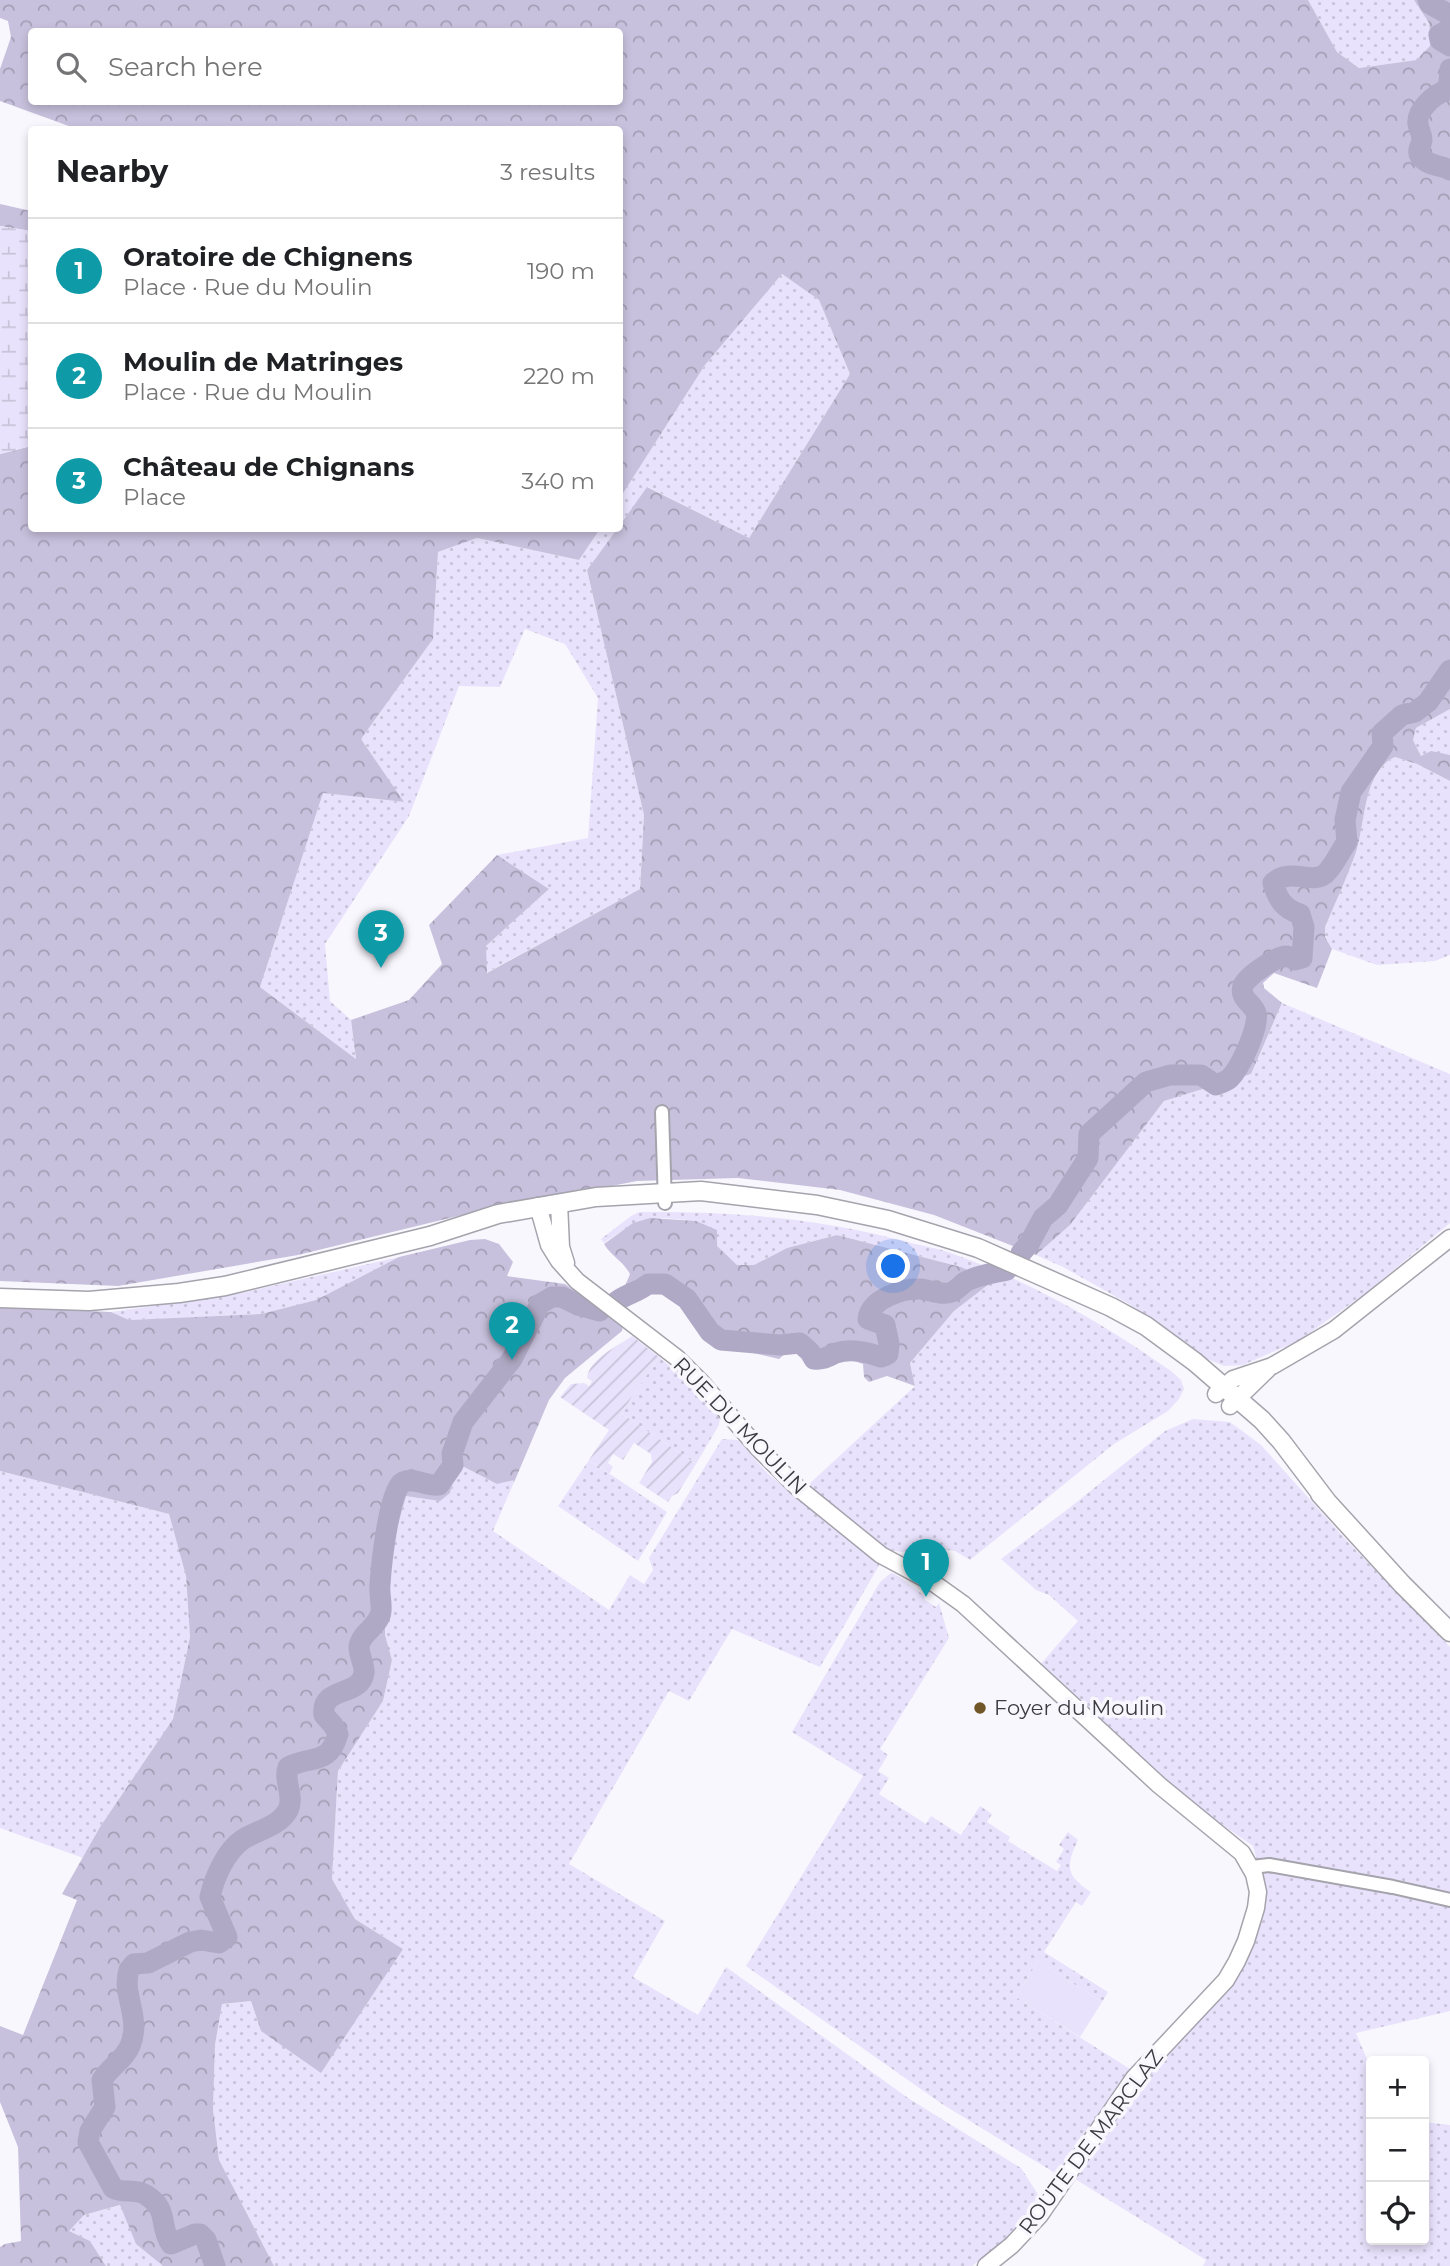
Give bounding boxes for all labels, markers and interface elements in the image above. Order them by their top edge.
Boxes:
search box [28,28,623,105]
icon: search [52,48,90,86]
text: Search here [108,51,263,83]
text: Nearby [56,153,168,190]
text: 3 results [500,158,595,186]
text: Oratoire de Chignens [123,241,412,273]
text: 1 [74,257,84,285]
text: 190 m [527,257,595,285]
text: Place · Rue du Moulin [123,273,373,301]
text: Moulin de Matringes [123,346,403,378]
text: 2 [72,362,86,390]
text: 220 m [523,362,595,390]
text: Place · Rue du Moulin [123,378,373,406]
text: Château de Chignans [123,451,414,483]
text: 3 [72,467,86,495]
text: 340 m [521,467,595,495]
text: Place [123,483,186,511]
pin: 3 [358,910,404,968]
your location [876,1249,910,1283]
pin: 2 [489,1302,535,1360]
street label: RUE DU MOULIN [669,1352,812,1499]
pin: 1 [903,1539,949,1597]
place label: Foyer du Moulin [994,1695,1164,1720]
marker: Foyer du Moulin [972,1700,988,1716]
street label: ROUTE DE MARCLAZ [1013,2045,1168,2239]
map controls [1366,2056,1429,2245]
button: + [1366,2056,1429,2119]
button: − [1366,2119,1429,2182]
button: locate [1366,2182,1429,2245]

